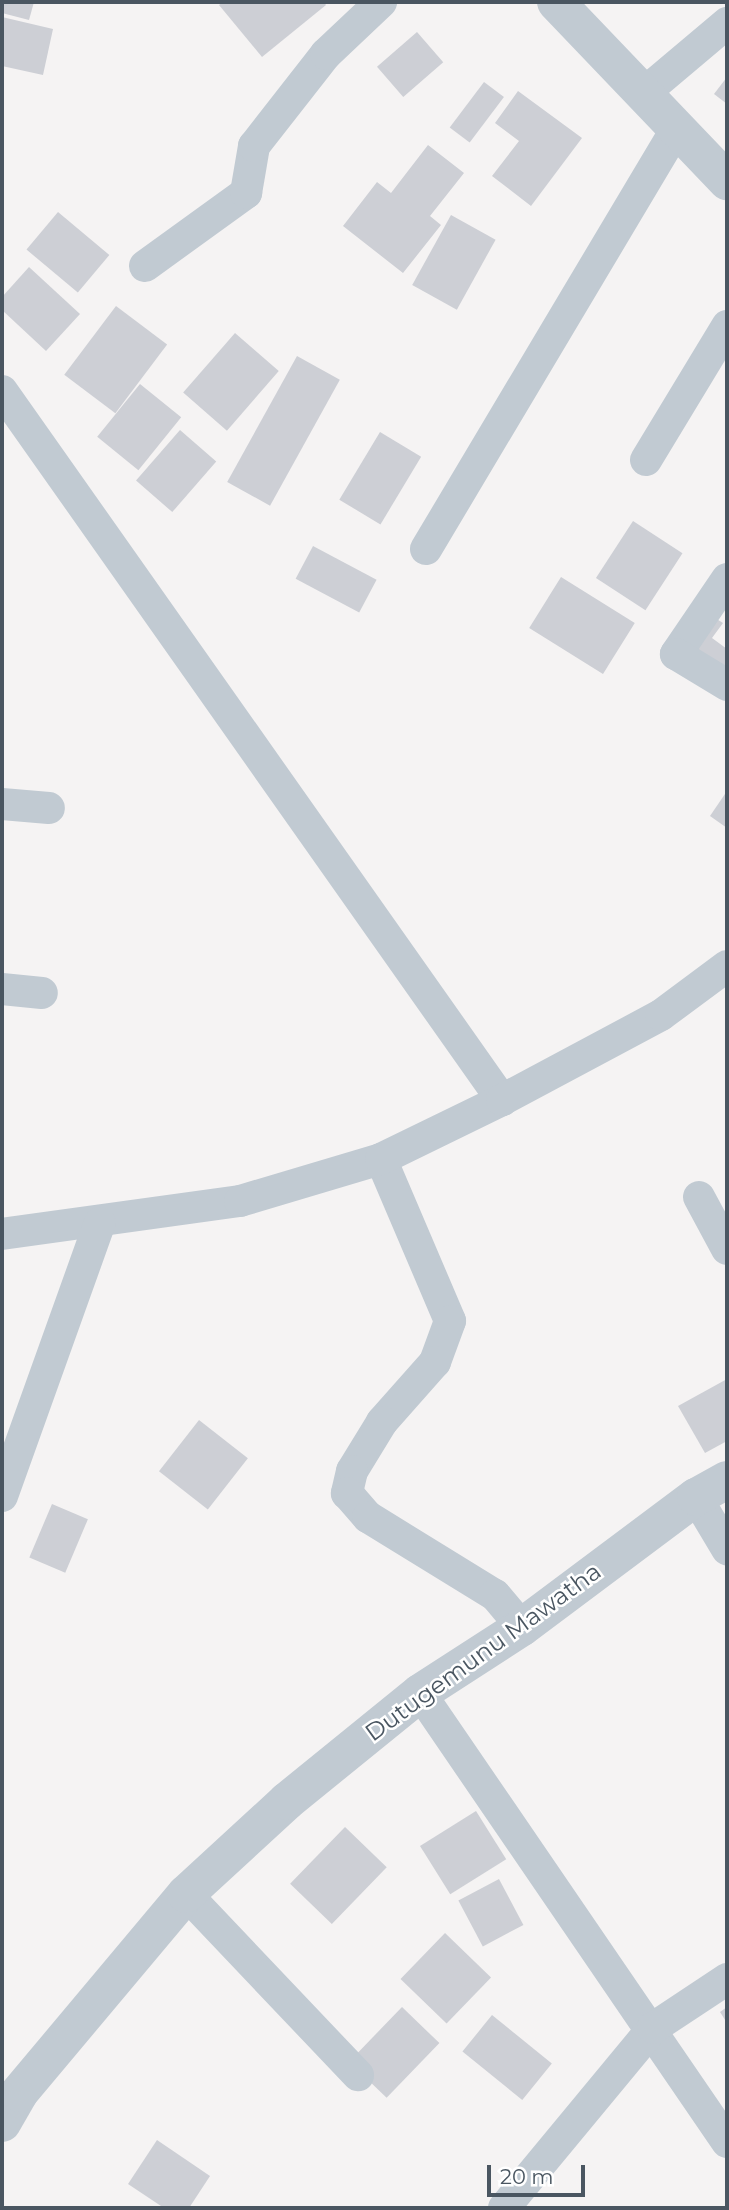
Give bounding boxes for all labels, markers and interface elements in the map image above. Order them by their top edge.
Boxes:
street label: Dutugemunu Mawatha [359,1557,607,1747]
scale bar [491,2150,589,2194]
text: 20 m [500,2164,554,2189]

